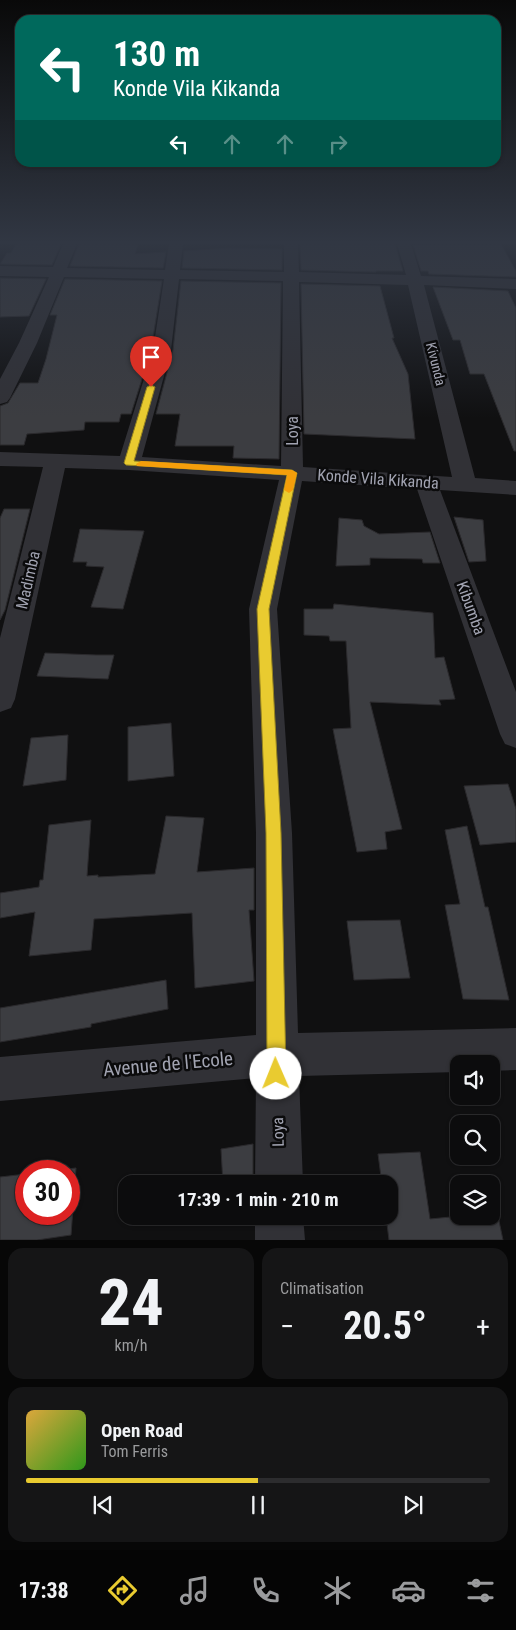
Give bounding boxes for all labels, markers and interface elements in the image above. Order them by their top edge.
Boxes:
text: 130 m [113,34,200,75]
icon: left [30,35,95,100]
text: Konde Vila Kikanda [113,76,280,101]
icon: left [165,130,193,158]
icon: ahead [218,130,246,158]
icon: ahead [271,130,299,158]
icon: right [324,130,352,158]
pin [130,336,172,387]
street label: Kivunda [423,341,449,387]
icon: arrive [137,343,165,371]
street label: Loya [283,416,302,446]
street label: Konde Vila Kikanda [317,465,439,493]
street label: Madimba [12,549,44,611]
street label: Kibumba [453,579,489,637]
street label: Avenue de l'Ecole [102,1047,234,1081]
position arrow [249,1047,301,1099]
map controls [450,1055,500,1225]
button: sound [450,1055,500,1105]
button: search [450,1115,500,1165]
street label: Loya [268,1117,288,1147]
speed limit sign: 30 [15,1160,80,1225]
button: layers [450,1175,500,1225]
text: 17:39 · 1 min · 210 m [177,1188,339,1211]
text: 24 [98,1265,164,1341]
text: Climatisation [280,1279,364,1298]
text: 20.5° [343,1304,427,1348]
text: − [280,1310,294,1343]
text: + [476,1310,490,1343]
text: km/h [115,1336,147,1355]
text: Open Road [101,1419,183,1442]
text: Tom Ferris [101,1442,168,1461]
icon: previous [89,1491,117,1519]
icon: pause [244,1491,272,1519]
icon: next [399,1491,427,1519]
icon: directions [105,1573,140,1608]
icon: music [177,1573,212,1608]
icon: phone [248,1573,283,1608]
icon: climate [320,1573,355,1608]
icon: car [391,1573,426,1608]
icon: filters [463,1573,498,1608]
text: 17:38 [18,1578,69,1603]

